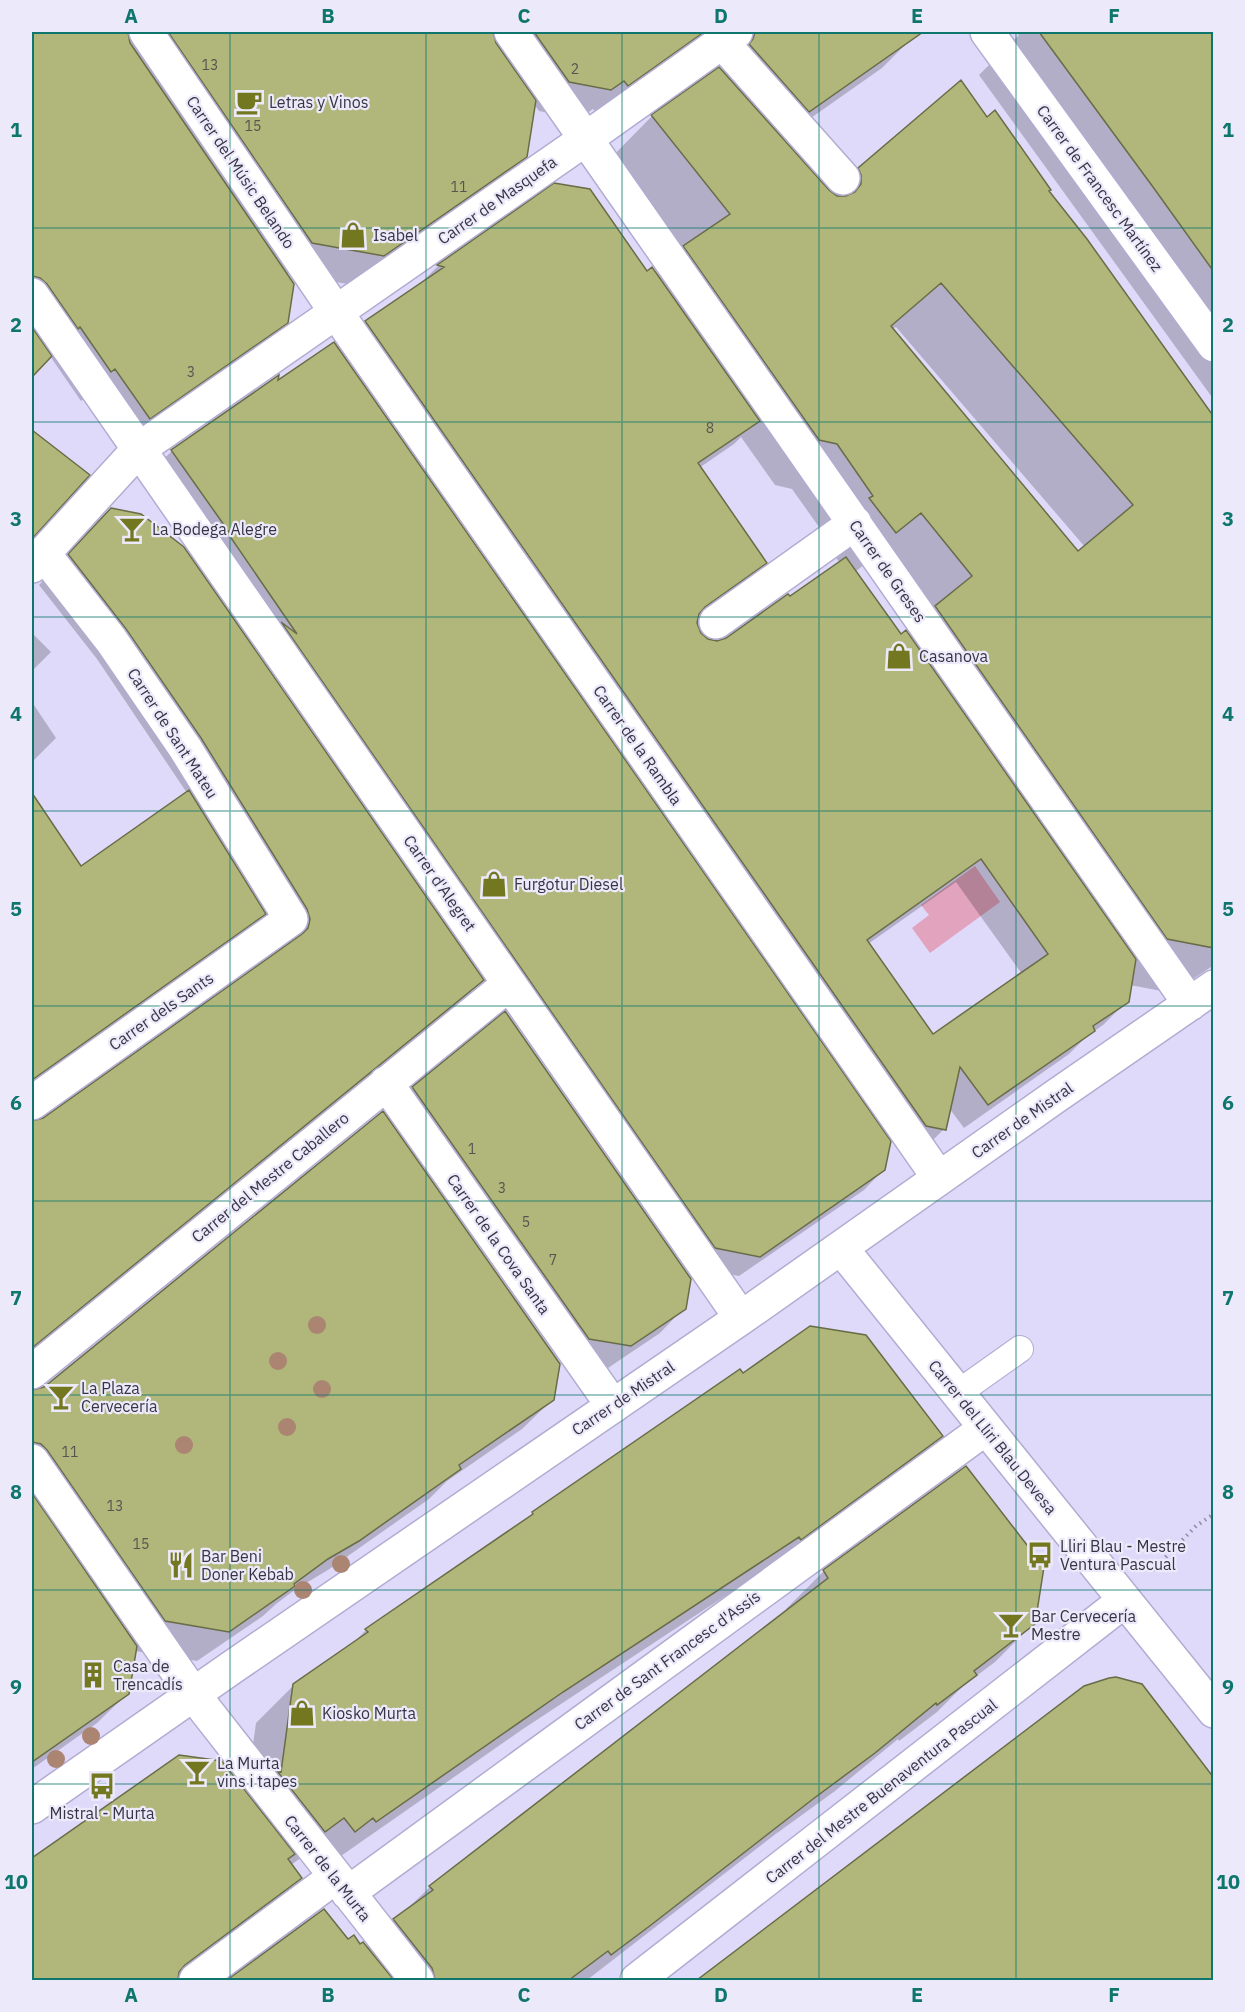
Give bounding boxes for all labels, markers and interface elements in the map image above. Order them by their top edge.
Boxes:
text: A [124,2,138,29]
text: B [321,2,335,29]
text: C [517,2,531,29]
text: D [714,2,728,29]
text: E [911,2,923,29]
text: F [1108,2,1120,29]
house number: 13 [202,56,218,74]
house number: 2 [571,60,579,78]
cafe icon: Letras y Vinos [234,87,264,117]
street label: Carrer del Músic Belando [182,92,300,252]
place label: Letras y Vinos [269,92,369,112]
street label: Carrer de Francesc Martínez [1033,101,1167,275]
text: 1 [10,116,22,143]
text: 1 [1222,116,1234,143]
house number: 15 [245,117,261,135]
street label: Carrer de Masquefa [434,151,561,249]
house number: 11 [451,178,467,196]
shop icon: Isabel [338,220,368,250]
place label: Isabel [373,225,418,245]
text: 2 [10,311,22,338]
text: 2 [1222,311,1234,338]
house number: 3 [187,363,195,381]
house number: 8 [706,419,714,437]
text: 3 [10,505,22,532]
text: 3 [1222,505,1234,532]
bar icon: La Bodega Alegre [117,514,147,544]
street label: Carrer de Greses [845,516,931,626]
place label: La Bodega Alegre [152,519,277,539]
shop icon: Casanova [884,641,914,671]
place label: Casanova [919,646,988,666]
street label: Carrer de Sant Mateu [123,664,223,802]
street label: Carrer de la Rambla [589,681,687,809]
text: 4 [10,700,22,727]
text: 4 [1222,700,1234,727]
street label: Carrer d'Alegret [399,831,481,935]
shop icon: Furgotur Diesel [479,869,509,899]
place label: Furgotur Diesel [514,874,623,894]
text: 5 [10,895,22,922]
text: 5 [1222,895,1234,922]
street label: Carrer dels Sants [105,968,217,1054]
street label: Carrer de Mistral [967,1078,1077,1162]
text: 6 [10,1089,22,1116]
text: 6 [1222,1089,1234,1116]
street label: Carrer del Mestre Caballero [187,1107,353,1247]
house number: 1 [468,1140,476,1158]
street label: Carrer de la Cova Santa [443,1170,555,1319]
house number: 3 [498,1179,506,1197]
house number: 5 [522,1213,530,1231]
house number: 7 [549,1251,557,1269]
text: 7 [10,1284,22,1311]
text: 7 [1222,1284,1234,1311]
street label: Carrer de Mistral [568,1356,678,1440]
street label: Carrer del Lliri Blau Devesa [924,1356,1062,1519]
place label: La Plaza Cervecería [81,1378,158,1416]
bar icon: La Plaza Cervecería [46,1382,76,1412]
house number: 11 [62,1443,78,1461]
text: 8 [10,1478,22,1505]
text: 8 [1222,1478,1234,1505]
house number: 13 [107,1497,123,1515]
house number: 15 [133,1535,149,1553]
place label: Lliri Blau - Mestre Ventura Pascual [1060,1536,1186,1574]
bus stop icon: Lliri Blau - Mestre Ventura Pascual [1025,1540,1055,1570]
place label: Bar Beni Doner Kebab [201,1546,294,1584]
restaurant icon: Bar Beni Doner Kebab [166,1550,196,1580]
street label: Carrer de Sant Francesc d'Assís [570,1586,764,1734]
place label: Bar Cervecería Mestre [1031,1606,1137,1644]
bar icon: Bar Cervecería Mestre [996,1610,1026,1640]
place label: Casa de Trencadís [113,1656,183,1694]
building icon: Casa de Trencadís [78,1660,108,1690]
text: 9 [10,1673,22,1700]
text: 9 [1222,1673,1234,1700]
street label: Carrer del Mestre Buenaventura Pascual [761,1694,1001,1888]
shop icon: Kiosko Murta [287,1698,317,1728]
place label: Kiosko Murta [322,1703,416,1723]
place label: La Murta vins i tapes [217,1753,297,1791]
bar icon: La Murta vins i tapes [182,1757,212,1787]
bus stop icon: Mistral - Murta [87,1771,117,1801]
place label: Mistral - Murta [49,1803,155,1823]
street label: Carrer de la Murta [280,1811,376,1925]
text: 10 [4,1868,28,1895]
text: 10 [1216,1868,1240,1895]
text: A [124,1981,138,2008]
text: B [321,1981,335,2008]
text: C [517,1981,531,2008]
text: D [714,1981,728,2008]
text: E [911,1981,923,2008]
text: F [1108,1981,1120,2008]

